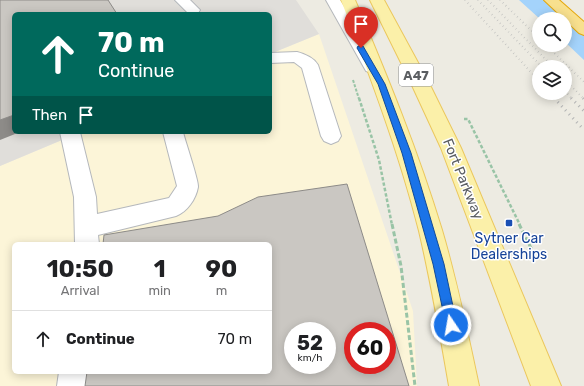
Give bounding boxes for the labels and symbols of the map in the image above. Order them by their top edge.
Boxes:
pin [344,7.0,378,48]
road number: A47 [399,64,433,86]
street label: Fort Parkway [439,136,487,222]
marker: Sytner Car Dealerships [504,218,514,228]
place label: Sytner Car Dealerships [471,230,547,263]
position arrow [430,304,472,346]
speed limit sign: 60 [344,322,396,374]

